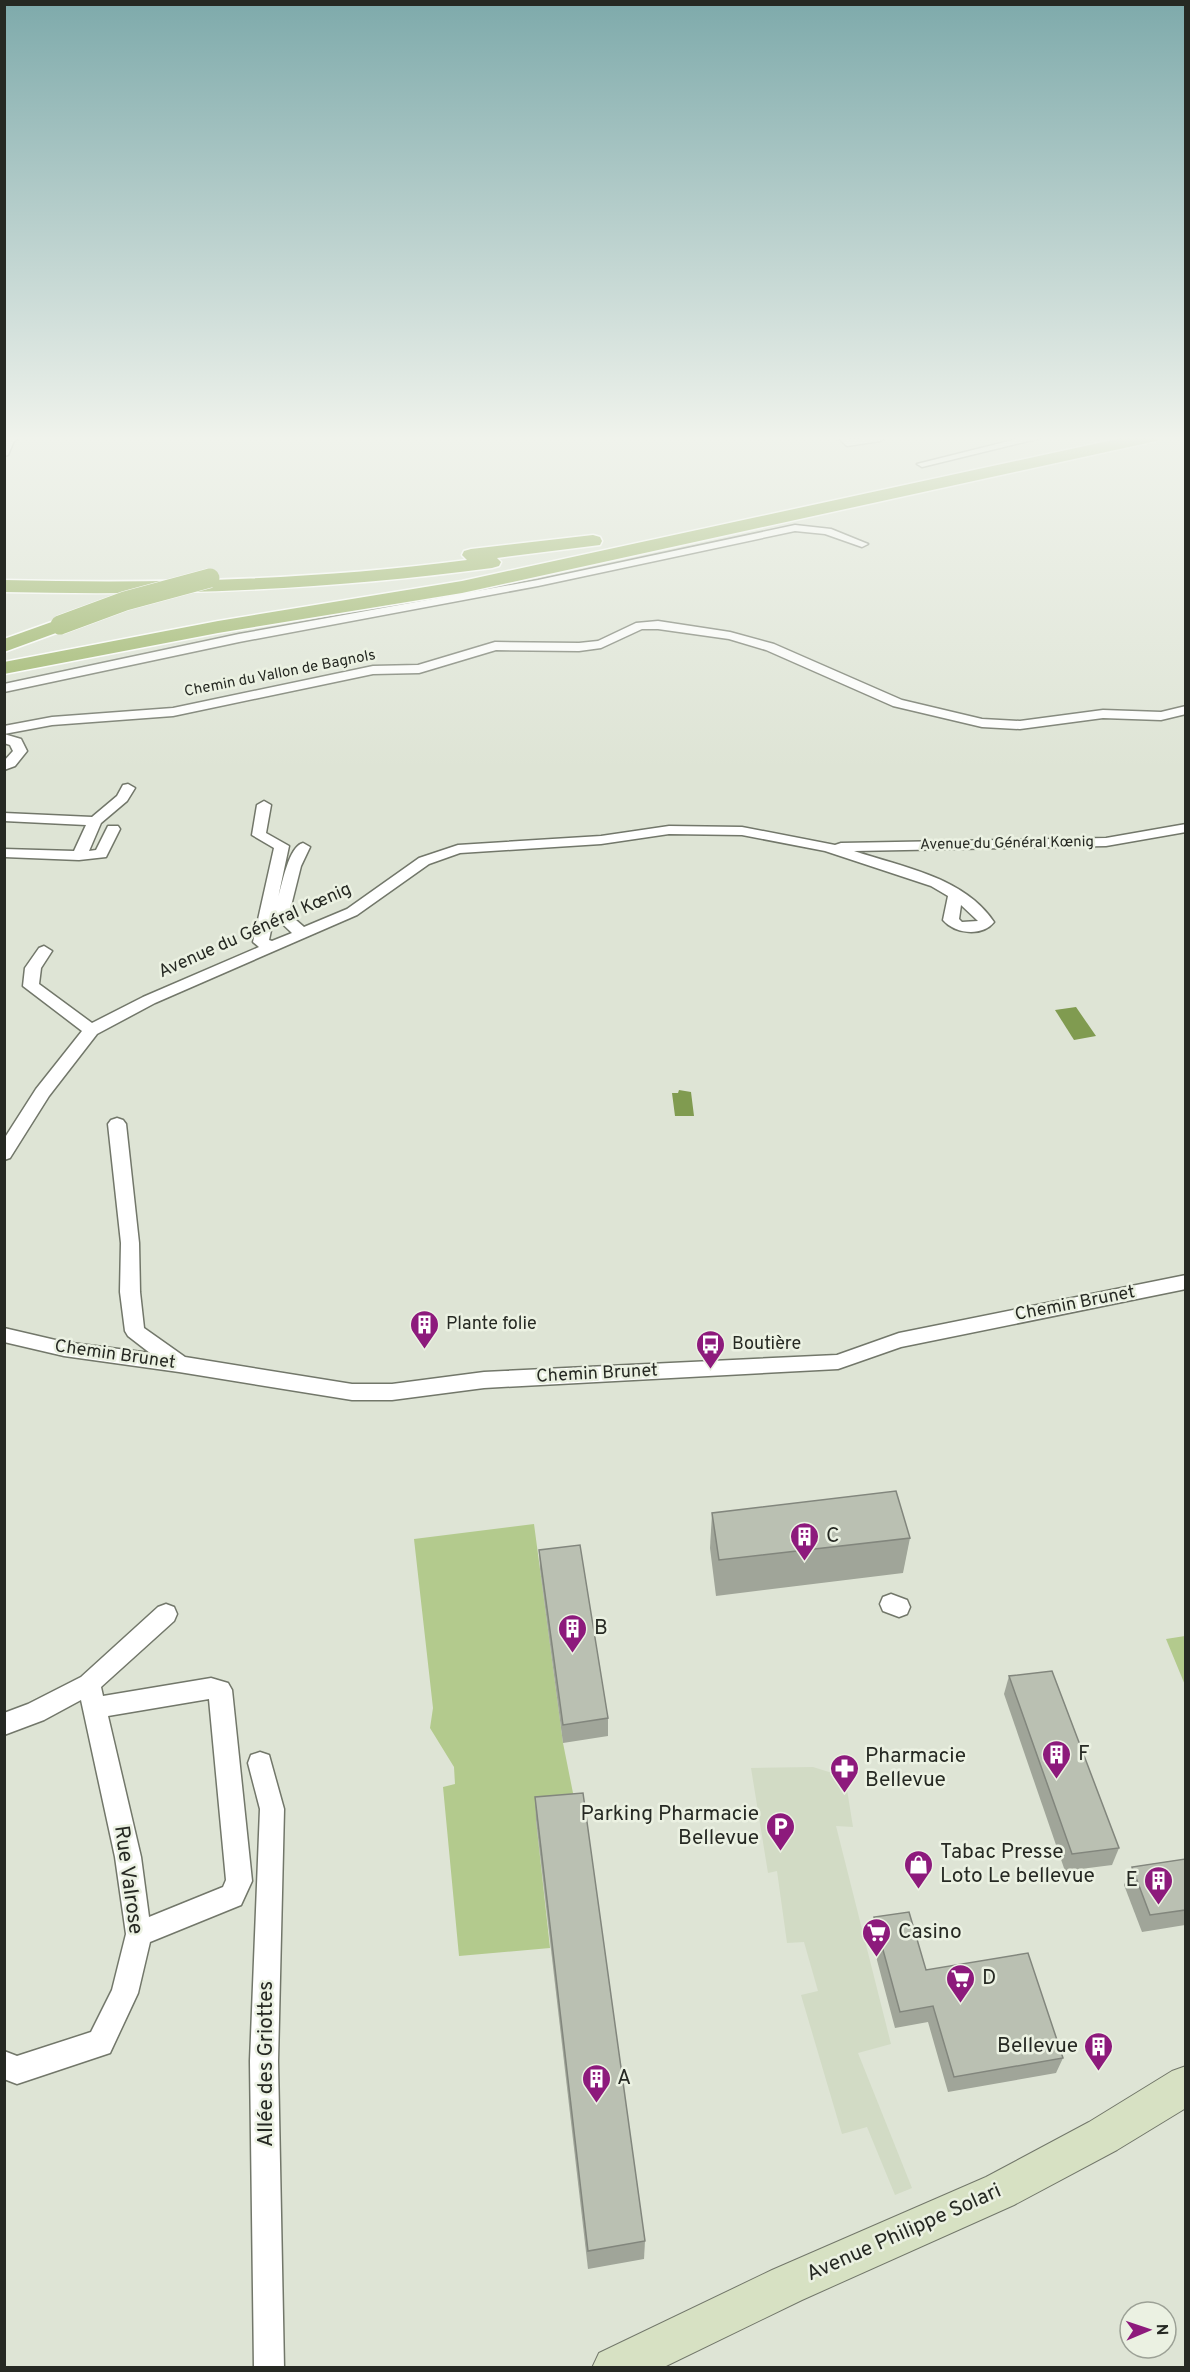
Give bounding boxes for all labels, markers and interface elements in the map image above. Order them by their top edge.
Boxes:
street label: Chemin du Vallon de Bagnols [183,646,377,702]
street label: Avenue du Général Kœnig [920,833,1094,855]
street label: Avenue du Général Kœnig [155,878,355,984]
street label: Chemin Brunet [1013,1281,1137,1327]
building icon: Plante folie [409,1308,441,1350]
place label: Plante folie [446,1313,537,1336]
bus stop icon: Boutière [695,1328,727,1370]
place label: Boutière [732,1333,801,1356]
street label: Chemin Brunet [53,1335,177,1375]
street label: Chemin Brunet [536,1359,658,1389]
building icon: C [789,1520,821,1562]
place label: C [826,1523,840,1550]
building icon: B [557,1612,589,1654]
place label: B [594,1615,608,1642]
building icon: F [1041,1738,1073,1780]
place label: F [1078,1741,1090,1768]
place label: Pharmacie Bellevue [865,1743,966,1794]
pharmacy icon: Pharmacie Bellevue [828,1752,860,1794]
place label: Parking Pharmacie Bellevue [581,1801,759,1852]
parking icon: Parking Pharmacie Bellevue [764,1810,796,1852]
street label: Rue Valrose [107,1824,149,1936]
place label: Tabac Presse Loto Le bellevue [940,1839,1095,1890]
shop icon: Tabac Presse Loto Le bellevue [903,1848,935,1890]
building icon: E [1143,1864,1175,1906]
place label: E [1125,1867,1138,1894]
supermarket icon: Casino [861,1916,893,1958]
place label: Casino [898,1919,962,1946]
supermarket icon: D [945,1962,977,2004]
place label: D [982,1965,996,1992]
street label: Allée des Griottes [253,1981,280,2147]
building icon: Bellevue [1083,2030,1115,2072]
place label: Bellevue [997,2033,1078,2060]
building icon: A [580,2062,612,2104]
place label: A [617,2065,631,2092]
street label: Avenue Philippe Solari [802,2178,1006,2288]
north arrow [1118,2300,1178,2360]
text: N [1151,2323,1171,2336]

